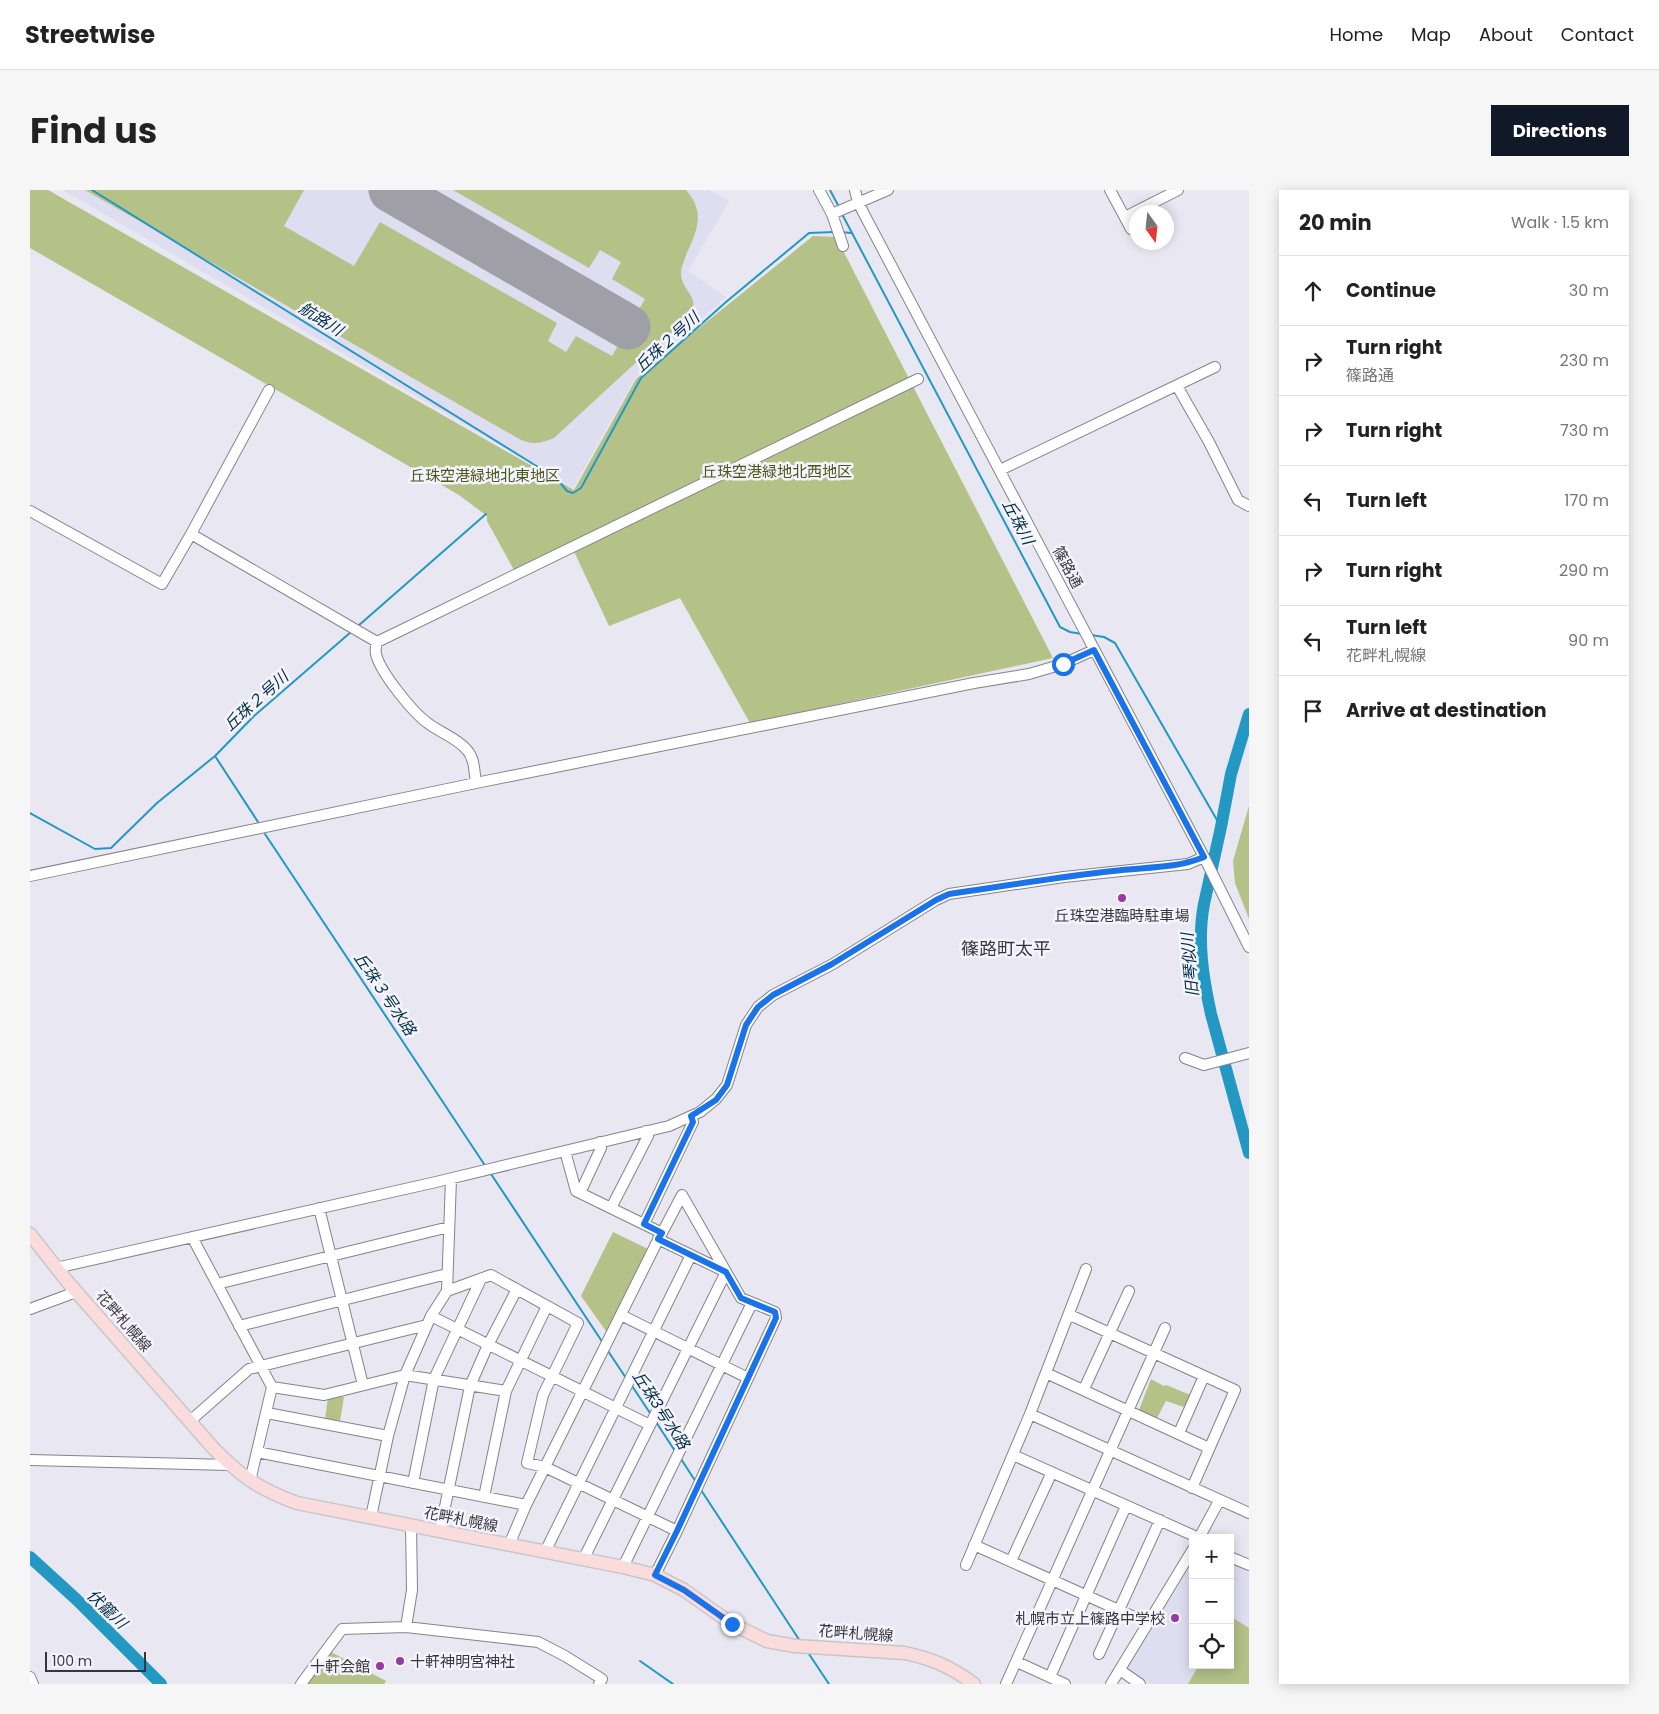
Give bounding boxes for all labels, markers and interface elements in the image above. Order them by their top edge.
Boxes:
text: Streetwise [25,18,155,51]
text: Home [1329,22,1383,47]
text: Map [1411,22,1451,47]
text: About [1479,22,1533,47]
text: Contact [1561,22,1634,47]
button: Directions [1491,105,1629,156]
text: Find us [30,106,157,155]
north arrow [1129,205,1174,250]
text: 20 min [1299,208,1372,237]
text: Walk · 1.5 km [1511,211,1609,234]
icon: ahead [1299,277,1327,305]
text: Continue [1346,277,1436,304]
text: 30 m [1569,279,1609,302]
water label: 航路川 [295,297,349,343]
water label: 丘珠２号川 [630,305,706,377]
text: Turn right [1346,334,1442,361]
icon: right [1299,347,1327,375]
text: 230 m [1560,349,1609,372]
text: 篠路通 [1346,364,1394,387]
icon: right [1299,417,1327,445]
text: Turn right [1346,417,1442,444]
text: 730 m [1560,419,1609,442]
park label: 丘珠空港緑地北西地区 [702,461,852,482]
park label: 丘珠空港緑地北東地区 [410,465,560,486]
icon: left [1299,487,1327,515]
text: Turn left [1346,487,1427,514]
text: 170 m [1564,489,1609,512]
water label: 丘珠川 [997,495,1040,550]
street label: 篠路通 [1048,542,1088,592]
icon: right [1299,557,1327,585]
text: Turn right [1346,557,1442,584]
text: 290 m [1559,559,1609,582]
text: Turn left [1346,614,1427,641]
icon: left [1299,627,1327,655]
text: 90 m [1568,629,1609,652]
text: 花畔札幌線 [1346,644,1426,667]
route start [1052,653,1075,676]
water label: 丘珠２号川 [219,664,295,736]
icon: arrive [1299,697,1327,725]
text: Arrive at destination [1346,697,1547,724]
marker: 丘珠空港臨時駐車場 [1116,892,1128,904]
place label: 丘珠空港臨時駐車場 [1054,905,1190,926]
water label: 旧琴似川 [1176,930,1204,998]
district label: 篠路町太平 [961,936,1051,961]
water label: 丘珠３号水路 [349,948,422,1042]
street label: 花畔札幌線 [91,1286,157,1356]
water label: 丘珠3号水路 [627,1366,696,1455]
street label: 花畔札幌線 [422,1502,500,1536]
map controls [1189,1534,1234,1669]
button: + [1189,1534,1234,1579]
button: − [1189,1579,1234,1624]
water label: 伏籠川 [82,1584,134,1635]
place label: 札幌市立上篠路中学校 [1015,1608,1165,1629]
marker: 札幌市立上篠路中学校 [1169,1612,1181,1624]
route end [721,1613,744,1636]
street label: 花畔札幌線 [818,1620,894,1646]
button: locate [1189,1624,1234,1669]
scale bar [45,1649,146,1672]
text: 100 m [52,1651,92,1671]
place label: 十軒神明宮神社 [410,1651,515,1672]
marker: 十軒神明宮神社 [394,1655,406,1667]
place label: 十軒会館 [310,1656,370,1677]
marker: 十軒会館 [374,1660,386,1672]

